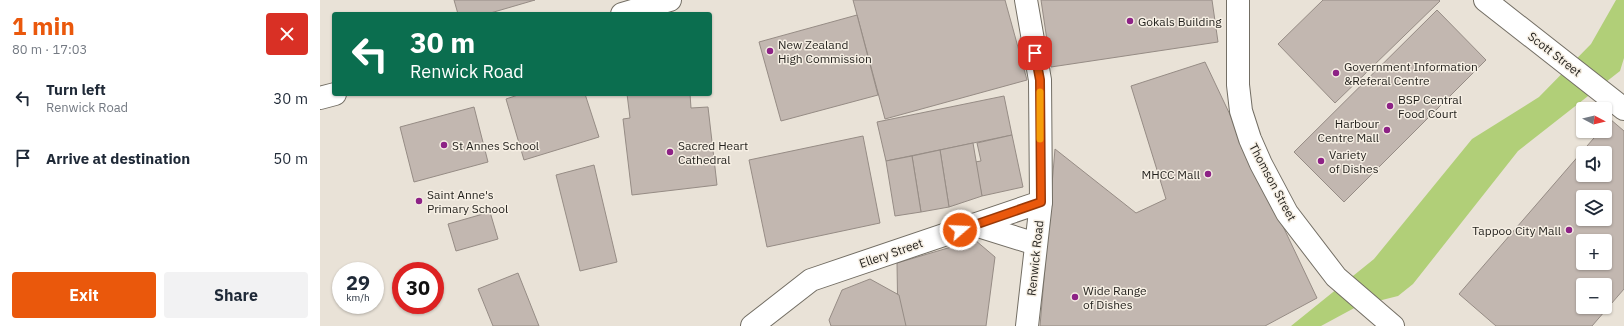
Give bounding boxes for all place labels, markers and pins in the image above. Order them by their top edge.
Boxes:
place label: Gokals Building [1138,14,1222,29]
marker: Gokals Building [1125,16,1135,26]
pin [1018,36,1052,70]
place label: New Zealand High Commission [778,37,872,66]
marker: New Zealand High Commission [765,46,775,56]
place label: Government Information &Referal Centre [1344,59,1478,88]
marker: Government Information &Referal Centre [1331,68,1341,78]
place label: BSP Central Food Court [1398,92,1462,121]
marker: BSP Central Food Court [1385,101,1395,111]
place label: Harbour Centre Mall [1318,116,1380,145]
marker: Harbour Centre Mall [1382,125,1392,135]
place label: St Annes School [452,138,539,153]
place label: Sacred Heart Cathedral [678,138,748,167]
marker: St Annes School [439,140,449,150]
marker: Sacred Heart Cathedral [665,147,675,157]
place label: Variety of Dishes [1329,147,1379,176]
marker: Variety of Dishes [1316,156,1326,166]
place label: MHCC Mall [1142,167,1200,182]
marker: MHCC Mall [1203,169,1213,179]
place label: Saint Anne's Primary School [427,187,508,216]
marker: Saint Anne's Primary School [414,196,424,206]
place label: Tappoo City Mall [1472,223,1561,238]
marker: Tappoo City Mall [1564,225,1574,235]
place label: Wide Range of Dishes [1083,283,1147,312]
marker: Wide Range of Dishes [1070,292,1080,302]

